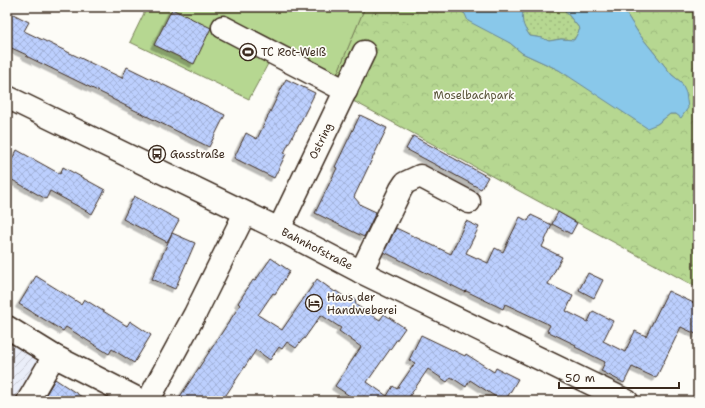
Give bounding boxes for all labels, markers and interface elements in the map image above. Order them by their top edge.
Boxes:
sports icon: TC Rot-Weiß [238,42,258,62]
place label: TC Rot-Weiß [261,45,326,60]
park label: Moselbachpark [433,88,515,103]
street label: Ostring [306,120,336,162]
bus stop icon: Gasstraße [147,144,167,164]
place label: Gasstraße [170,147,225,162]
street label: Bahnhofstraße [279,225,355,273]
place label: Haus der Handweberei [327,290,397,318]
hotel icon: Haus der Handweberei [304,293,324,313]
scale bar [559,364,679,390]
text: 50 m [565,370,595,386]

